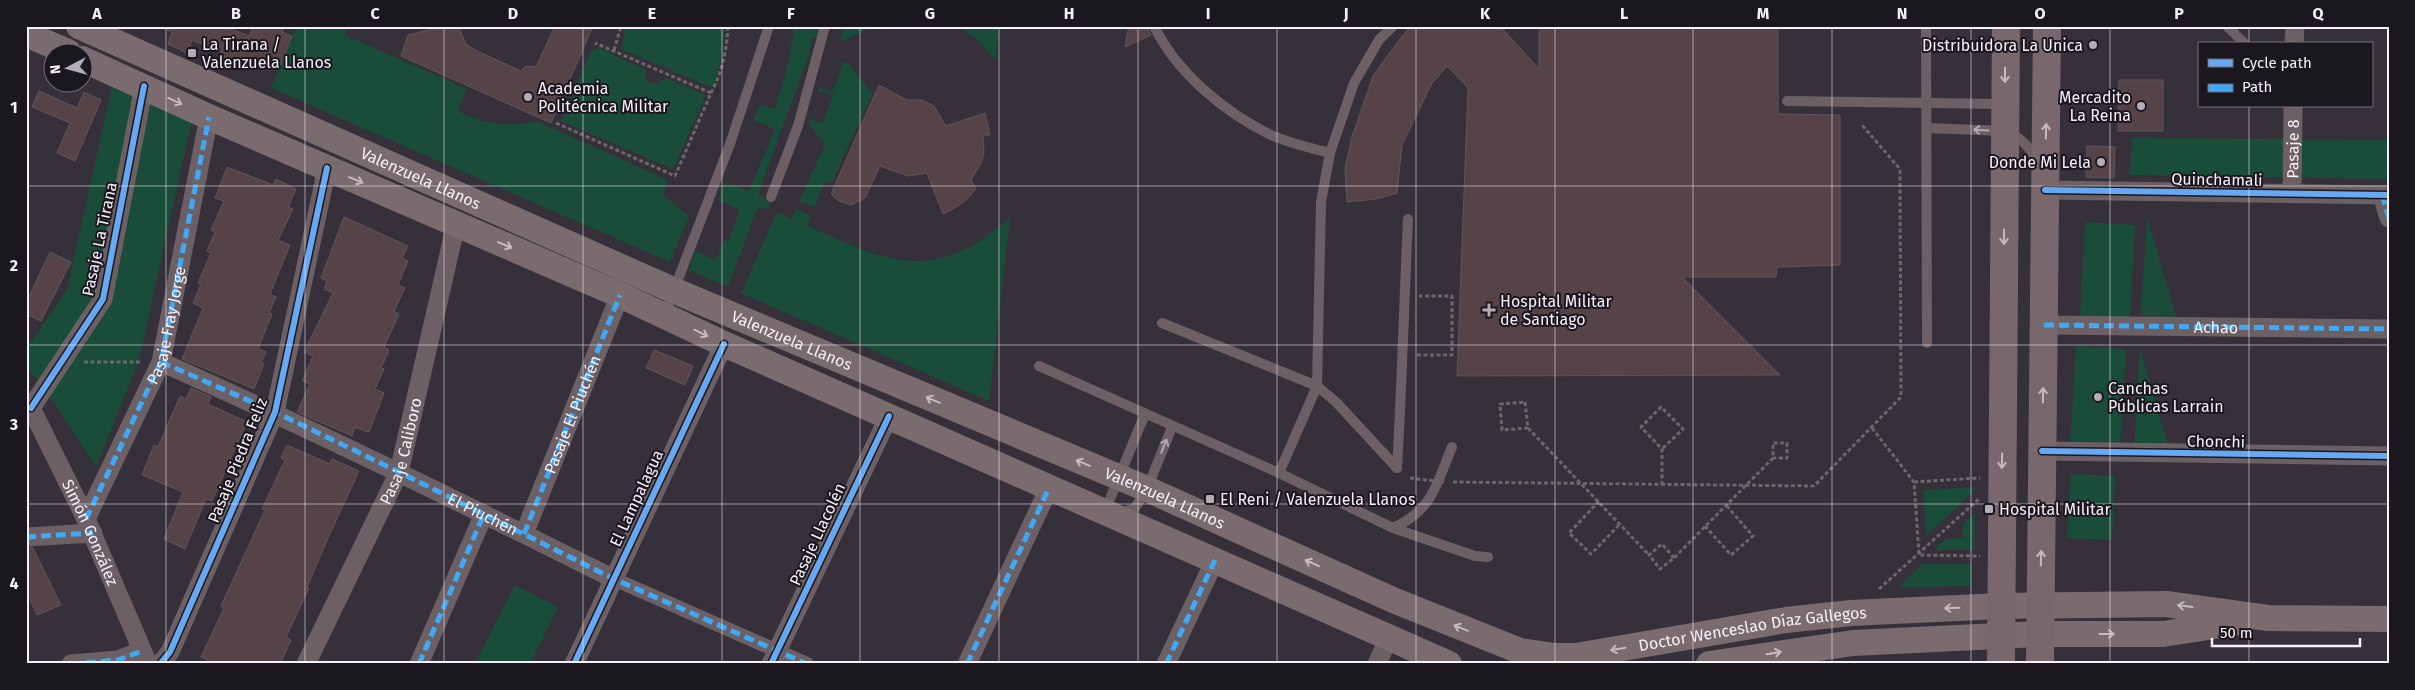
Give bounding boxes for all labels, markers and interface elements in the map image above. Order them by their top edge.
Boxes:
text: A [91,4,102,23]
text: B [231,4,241,23]
text: C [370,4,380,23]
text: D [508,4,518,23]
text: E [648,4,656,23]
text: F [787,4,795,23]
text: G [925,4,935,23]
text: H [1064,4,1074,23]
text: I [1206,4,1210,23]
text: J [1342,4,1349,23]
text: K [1480,4,1491,23]
text: L [1620,4,1628,23]
text: M [1757,4,1770,23]
text: N [1897,4,1907,23]
text: O [2034,4,2046,23]
text: P [2174,4,2184,23]
text: Q [2312,4,2324,23]
place label: La Tirana / Valenzuela Llanos [202,35,331,72]
place label: Distribuidora La Unica [1922,36,2083,55]
marker: Distribuidora La Unica [2087,39,2099,51]
north arrow [42,42,92,92]
legend [2198,42,2372,108]
marker: La Tirana / Valenzuela Llanos [186,47,198,59]
text: Cycle path [2242,54,2312,72]
text: N [47,64,65,75]
one-way arrow [2000,66,2010,83]
text: Path [2242,78,2272,96]
place label: Academia Politécnica Militar [538,79,669,116]
place label: Mercadito La Reina [2059,88,2131,125]
marker: Academia Politécnica Militar [522,91,534,103]
one-way arrow [167,96,182,106]
text: 1 [10,98,18,117]
marker: Mercadito La Reina [2135,100,2147,112]
street label: Pasaje 8 [2283,119,2303,179]
one-way arrow [2041,124,2051,140]
one-way arrow [1973,126,1989,135]
street label: Valenzuela Llanos [358,143,483,213]
place label: Donde Mi Lela [1989,153,2091,172]
marker: Donde Mi Lela [2095,156,2107,168]
street label: Quinchamali [2171,169,2263,190]
one-way arrow [348,176,363,186]
street label: Pasaje La Tirana [78,180,121,298]
one-way arrow [1999,229,2009,245]
one-way arrow [497,240,512,250]
text: 2 [10,256,18,275]
street label: Pasaje Fray Jorge [143,265,190,387]
place label: Hospital Militar de Santiago [1500,292,1612,329]
marker: Hospital Militar de Santiago [1482,303,1496,317]
street label: Valenzuela Llanos [728,307,855,374]
street label: Achao [2194,318,2238,337]
one-way arrow [693,329,708,338]
street label: Pasaje El Piuchén [540,352,605,476]
place label: Canchas Públicas Larrain [2108,379,2224,416]
one-way arrow [2038,387,2048,404]
marker: Canchas Públicas Larrain [2092,391,2104,403]
street label: Pasaje Piedra Feliz [204,395,271,525]
one-way arrow [926,395,941,404]
street label: Pasaje Caliboro [376,396,426,508]
text: 3 [9,415,18,434]
street label: Chonchi [2187,431,2245,452]
one-way arrow [1160,439,1170,454]
street label: El Lampalagua [606,447,667,550]
one-way arrow [1997,452,2007,469]
one-way arrow [1076,458,1091,468]
street label: Valenzuela Llanos [1102,463,1228,533]
street label: Simón González [58,476,122,588]
street label: Pasaje Llacolén [785,480,849,588]
street label: El Piuchén [445,489,521,540]
place label: El Reni / Valenzuela Llanos [1220,490,1415,509]
marker: El Reni / Valenzuela Llanos [1204,493,1216,505]
place label: Hospital Militar [1999,500,2111,519]
marker: Hospital Militar [1983,503,1995,515]
one-way arrow [2036,550,2046,566]
one-way arrow [1305,558,1320,568]
text: 4 [9,574,19,593]
one-way arrow [2177,601,2193,611]
street label: Doctor Wenceslao Díaz Gallegos [1637,603,1867,655]
one-way arrow [1945,604,1961,613]
scale bar [2212,615,2360,647]
one-way arrow [1454,622,1469,632]
text: 50 m [2220,624,2253,642]
one-way arrow [2098,629,2114,639]
one-way arrow [1610,644,1626,654]
one-way arrow [1766,648,1782,658]

